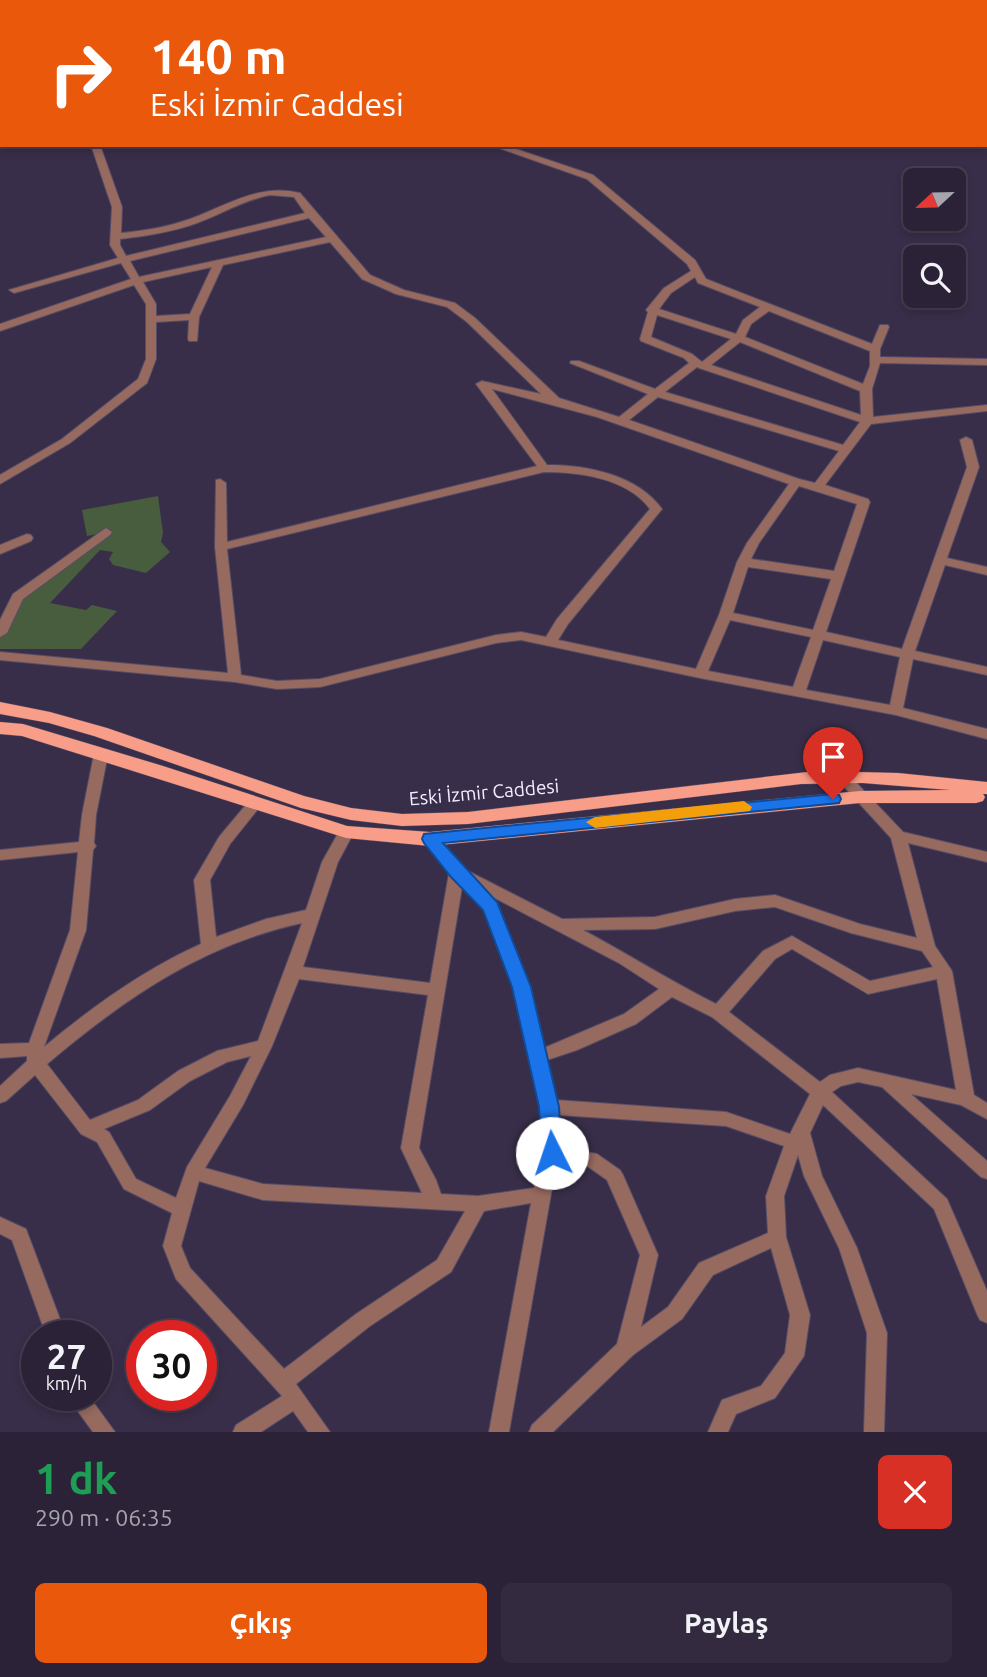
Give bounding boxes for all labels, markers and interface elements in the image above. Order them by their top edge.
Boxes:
icon: right [35,28,126,119]
text: 140 m [150,28,287,83]
text: Eski İzmir Caddesi [150,86,404,122]
north arrow [903,168,966,231]
map controls [903,168,966,308]
button: search [903,245,966,308]
pin [803,727,863,799]
icon: arrive [814,738,852,776]
street label: Eski İzmir Caddesi [408,774,560,810]
position arrow [515,1116,589,1190]
speed limit sign: 30 [126,1320,217,1411]
text: 27 [47,1336,86,1376]
text: km/h [46,1373,87,1393]
text: 1 dk [35,1455,117,1502]
button: close [878,1455,952,1529]
text: 290 m · 06:35 [35,1505,173,1530]
button: Çıkış [35,1583,487,1663]
button: Paylaş [501,1583,952,1663]

